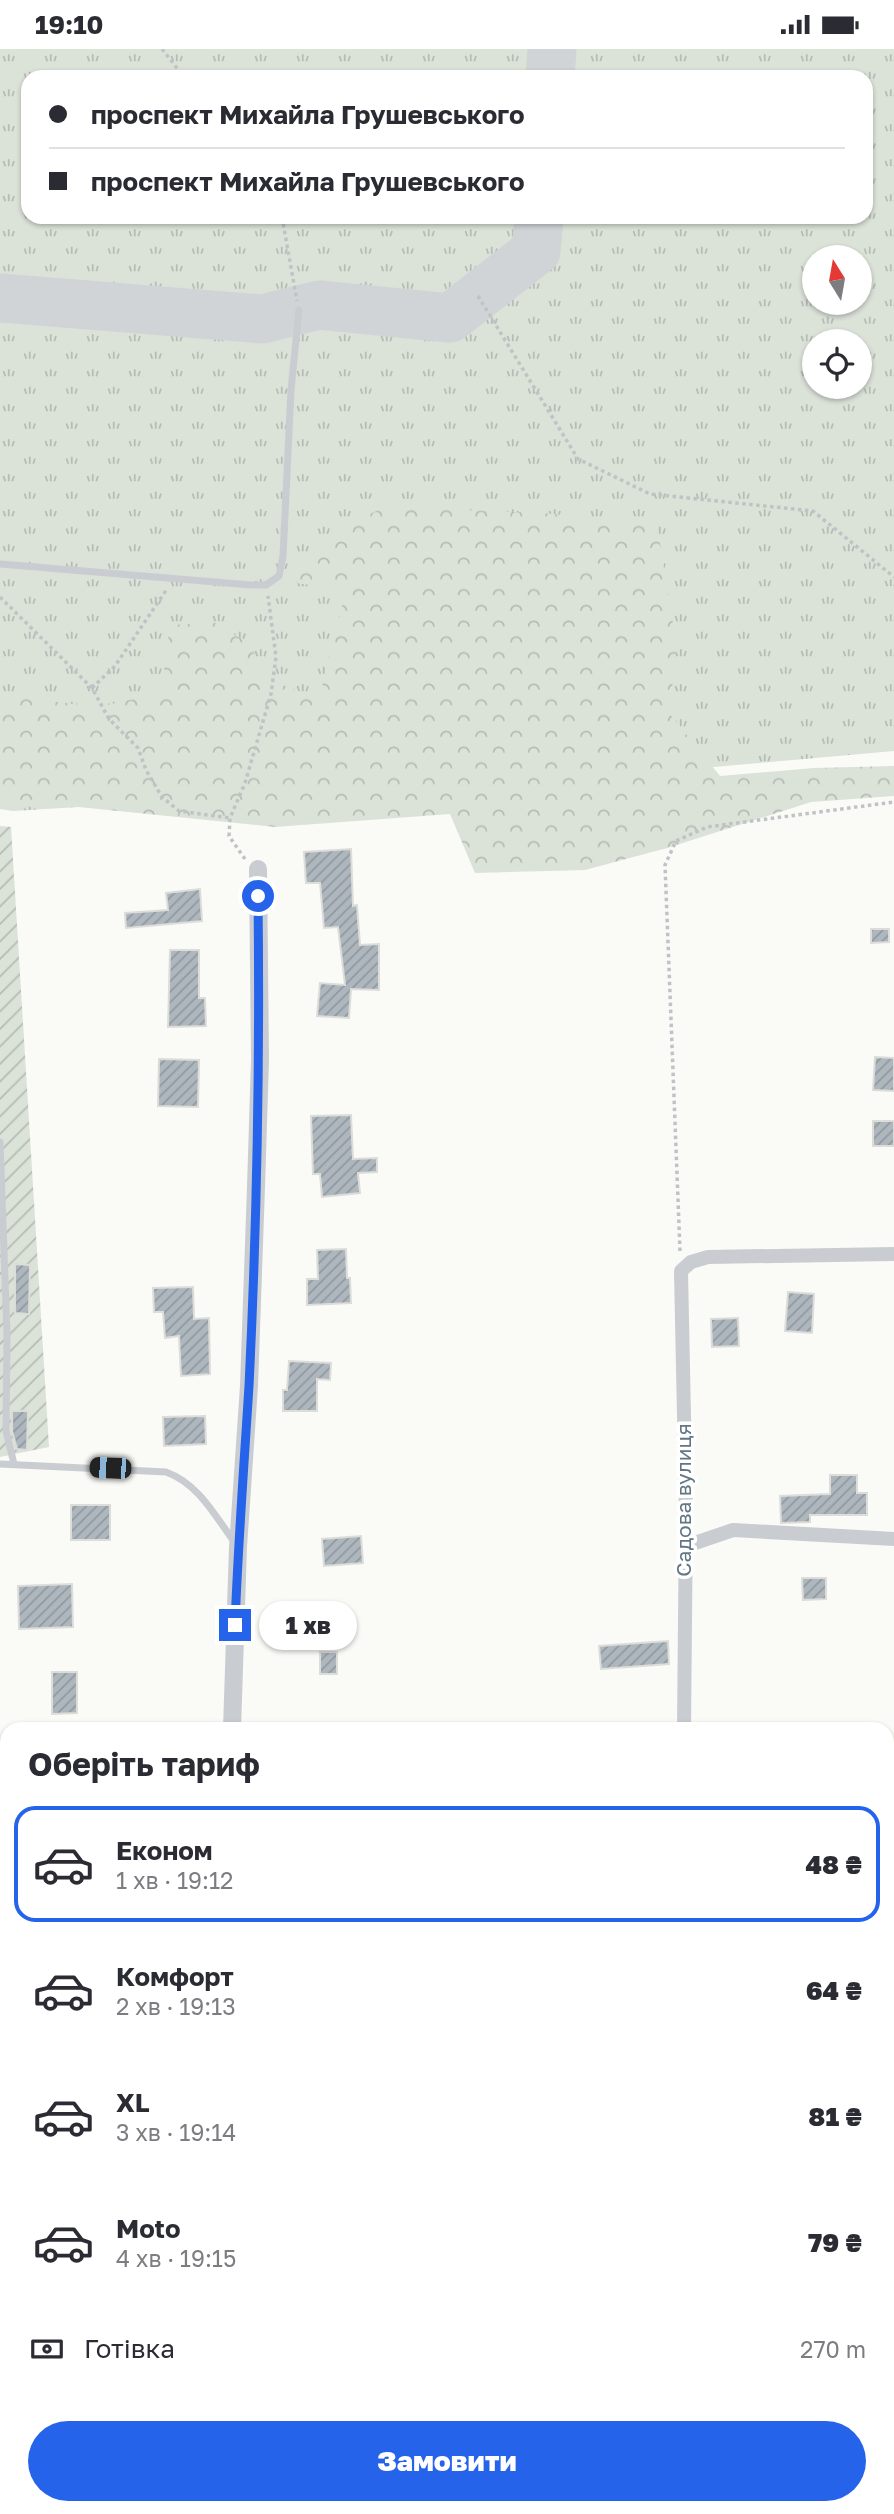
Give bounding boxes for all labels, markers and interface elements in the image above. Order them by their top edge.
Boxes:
text: 19:10 [35,9,104,40]
text: проспект Михайла Грушевського [91,99,525,130]
text: проспект Михайла Грушевського [91,166,525,197]
north arrow [802,245,872,315]
map controls [802,245,872,399]
button: locate [802,329,872,399]
route start [242,880,274,912]
street label: Садова вулиця [670,1423,696,1577]
car [89,1457,132,1479]
callout: 1 хв [260,1601,358,1649]
route end [219,1609,251,1641]
text: 1 хв [285,1611,331,1639]
text: Оберіть тариф [28,1745,260,1783]
icon: car [32,1833,95,1896]
text: Економ [116,1835,213,1866]
text: 48 ₴ [806,1849,862,1880]
text: 1 хв · 19:12 [116,1866,233,1894]
icon: car [32,1959,95,2022]
text: Комфорт [116,1961,234,1992]
text: 64 ₴ [806,1975,862,2006]
text: 2 хв · 19:13 [116,1992,236,2020]
icon: car [32,2085,95,2148]
text: XL [116,2087,150,2118]
text: 81 ₴ [808,2101,862,2132]
text: 3 хв · 19:14 [116,2118,236,2146]
icon: car [32,2211,95,2274]
text: Moto [116,2213,181,2244]
text: 79 ₴ [808,2227,862,2258]
text: 4 хв · 19:15 [116,2244,236,2272]
icon: cash [28,2330,66,2368]
text: Готівка [84,2333,175,2364]
text: 270 m [800,2335,866,2363]
button: Замовити [28,2421,866,2501]

